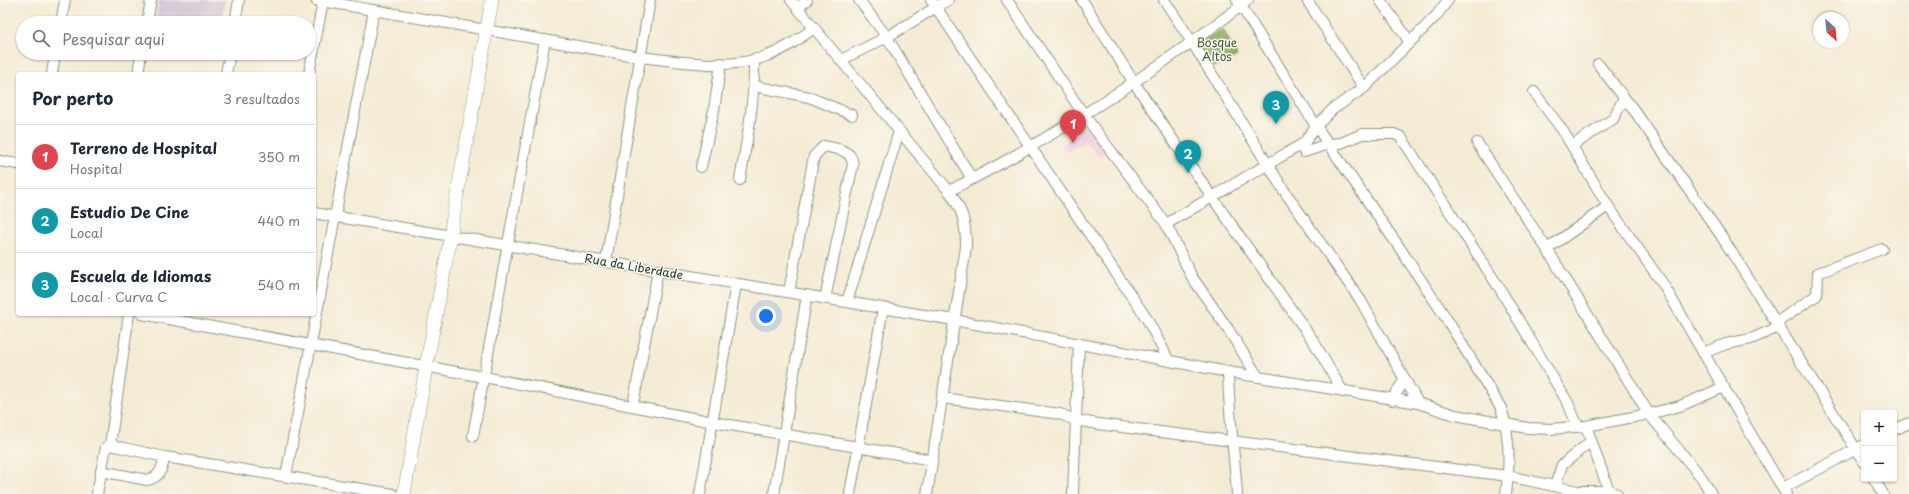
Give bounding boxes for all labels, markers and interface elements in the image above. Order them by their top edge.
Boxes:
north arrow [1813,12,1849,48]
search box [16,16,316,60]
icon: search [30,27,52,49]
text: Pesquisar aqui [62,27,165,50]
park label: Bosque Altos [1197,33,1238,65]
text: Por perto [32,85,113,111]
text: 3 resultados [223,89,300,108]
pin: 3 [1263,91,1289,124]
pin: 1 [1060,110,1086,143]
text: Terreno de Hospital [70,136,217,159]
pin: 2 [1175,140,1201,173]
text: 1 [42,147,48,166]
text: 350 m [258,147,300,166]
text: Hospital [70,159,122,178]
text: Estudio De Cine [70,200,189,223]
text: 2 [40,211,50,230]
text: 440 m [257,211,300,230]
text: Local [70,223,103,242]
street label: Rua da Liberdade [583,248,685,284]
text: Escuela de Idiomas [70,264,211,287]
text: 3 [41,275,49,294]
text: 540 m [257,275,300,294]
text: Local · Curva C [70,287,167,306]
your location [756,306,776,326]
map controls [1861,410,1897,482]
button: + [1861,410,1897,446]
button: − [1861,446,1897,482]

